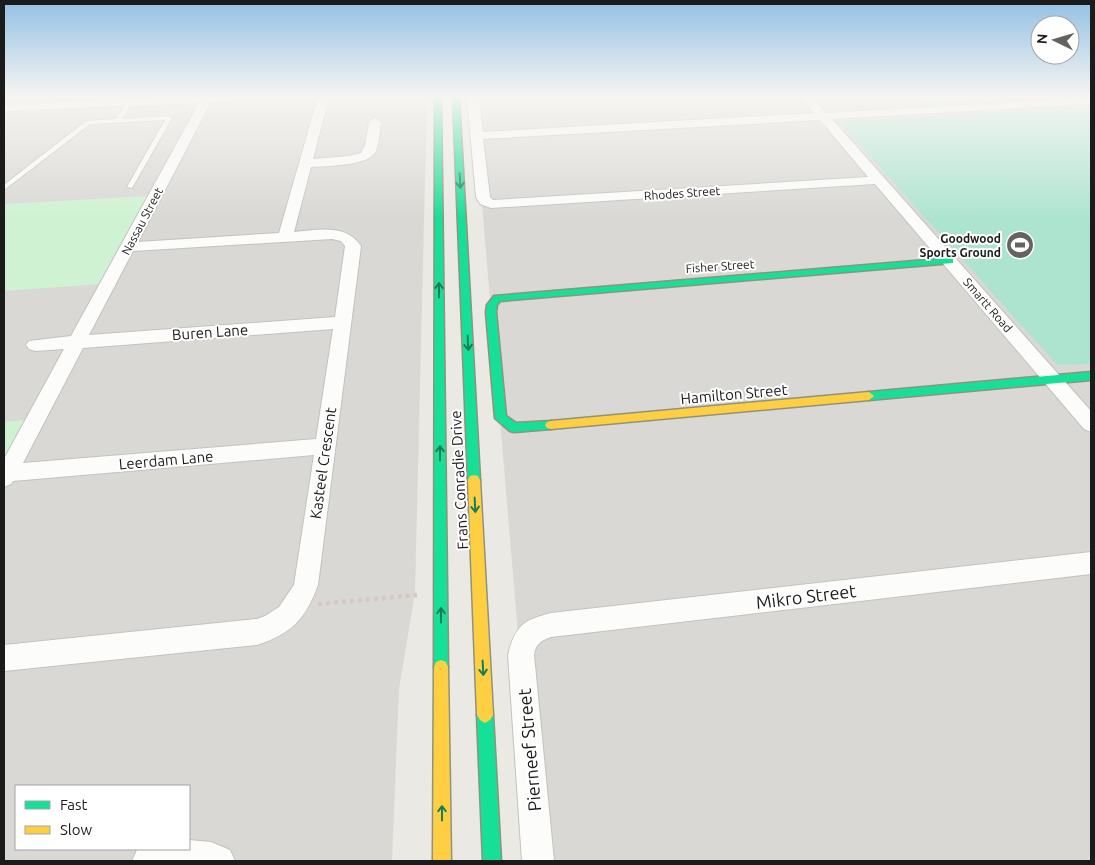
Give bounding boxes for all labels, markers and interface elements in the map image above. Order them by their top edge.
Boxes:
north arrow [1030,15,1080,65]
text: N [1034,33,1050,45]
one-way arrow [455,172,465,188]
street label: Rhodes Street [643,184,721,202]
street label: Nassau Street [119,185,165,257]
sports icon: Goodwood Sports Ground [1005,230,1035,260]
place label: Goodwood Sports Ground [920,232,1001,259]
street label: Fisher Street [685,257,755,275]
street label: Smartt Road [961,275,1015,335]
one-way arrow [434,282,444,298]
street label: Buren Lane [171,321,249,343]
one-way arrow [463,335,472,351]
street label: Hamilton Street [680,381,788,407]
street label: Kasteel Crescent [307,406,339,520]
street label: Frans Conradie Drive [447,410,471,550]
one-way arrow [435,445,445,461]
street label: Leerdam Lane [118,447,214,473]
one-way arrow [470,496,480,513]
street label: Mikro Street [755,580,857,612]
one-way arrow [436,607,446,624]
one-way arrow [478,659,487,675]
street label: Pierneef Street [514,688,544,812]
legend [15,785,190,850]
text: Fast [60,796,88,813]
one-way arrow [437,805,447,821]
text: Slow [60,821,93,838]

